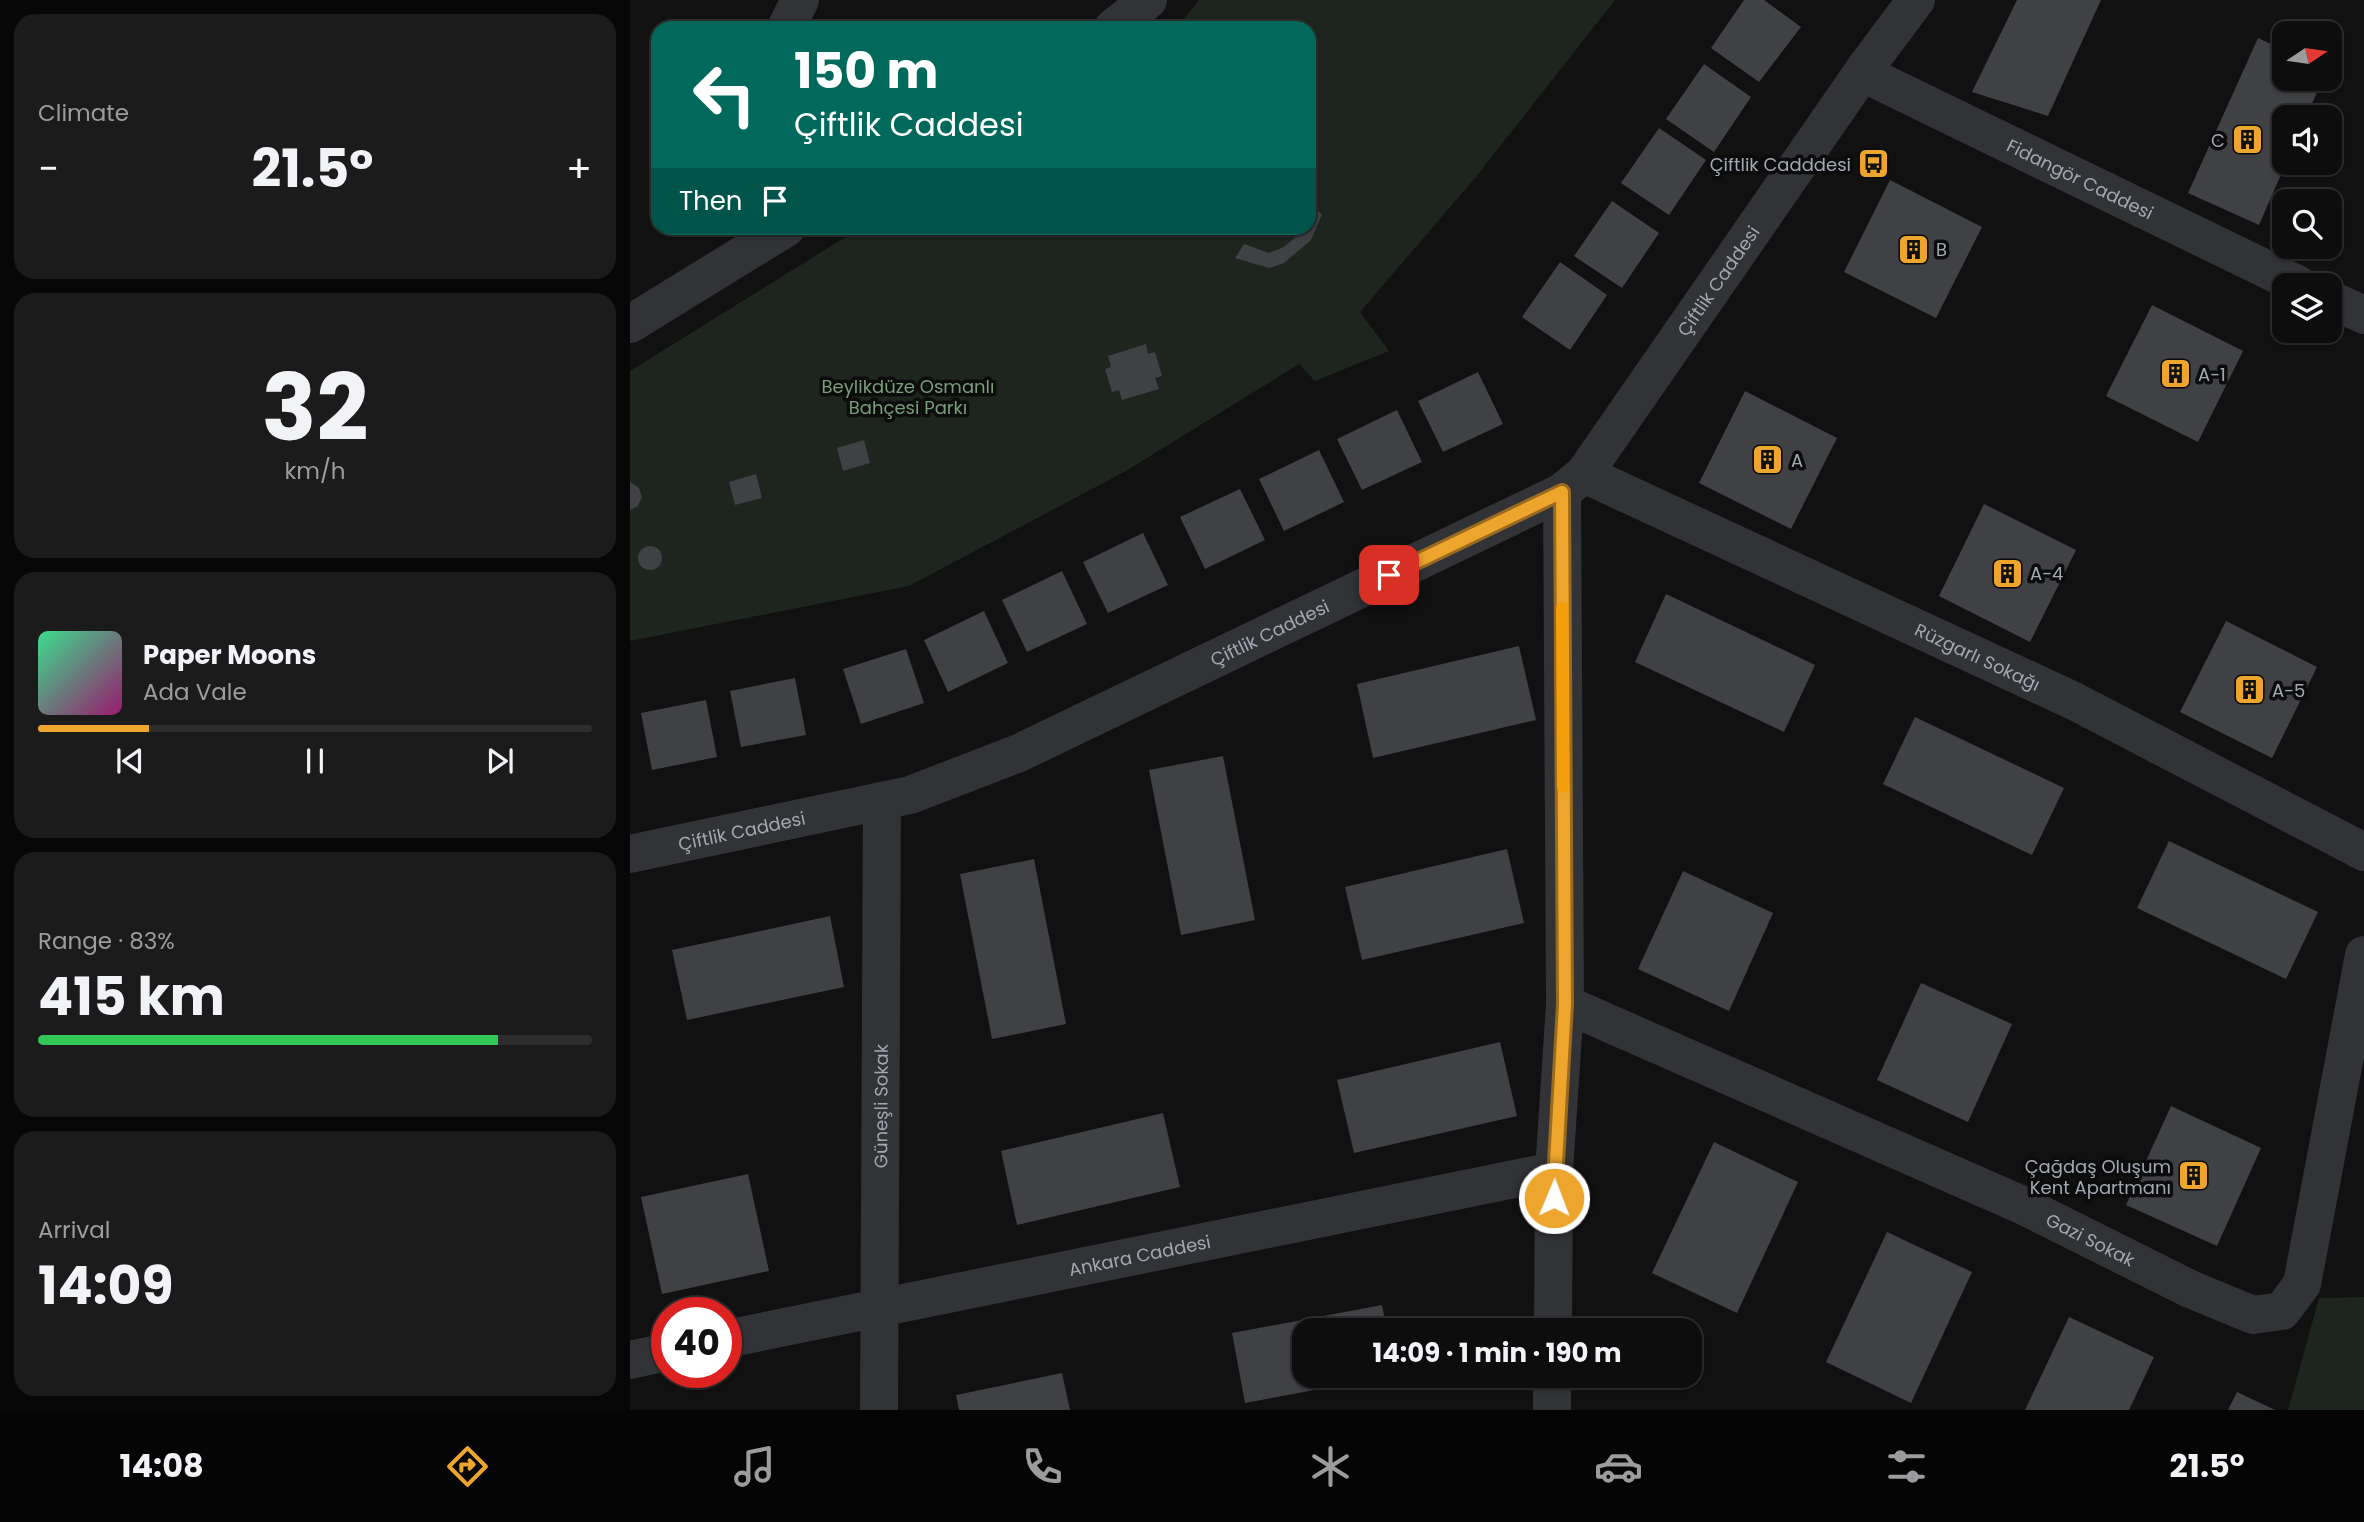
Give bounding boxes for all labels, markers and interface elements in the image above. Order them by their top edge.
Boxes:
north arrow [2272,21,2342,91]
map controls [2272,21,2342,343]
text: 150 m [794,37,939,105]
icon: left [679,49,770,140]
text: Climate [38,97,129,129]
text: Çiftlik Caddesi [794,102,1024,147]
button: sound [2272,105,2342,175]
building icon: C [2231,123,2265,157]
place label: C [2211,128,2225,153]
text: 21.5° [252,132,373,205]
street label: Fidangör Caddesi [2003,133,2158,225]
text: − [38,142,59,195]
text: + [566,142,592,195]
bus stop icon: Çiftlik Cadddesi [1857,147,1891,181]
place label: Çiftlik Cadddesi [1710,152,1851,177]
icon: arrive [756,182,794,220]
text: Then [679,183,742,219]
button: search [2272,189,2342,259]
street label: Çiftlik Caddesi [1671,220,1765,341]
building icon: B [1896,232,1930,266]
place label: B [1936,237,1947,262]
button: layers [2272,273,2342,343]
text: 32 [261,344,369,472]
building icon: A-1 [2158,357,2192,391]
place label: A-1 [2198,362,2226,387]
park label: Beylikdüze Osmanlı Bahçesi Parkı [822,374,994,420]
building icon: A [1751,443,1785,477]
place label: A [1791,448,1803,473]
text: km/h [284,455,346,487]
pin [1359,545,1419,605]
icon: arrive [1370,556,1408,594]
building icon: A-4 [1990,556,2024,590]
place label: A-4 [2030,561,2063,586]
street label: Çiftlik Caddesi [1206,593,1333,672]
street label: Rüzgarlı Sokağı [1911,617,2045,696]
text: Paper Moons [143,637,316,673]
building icon: A-5 [2232,673,2266,707]
text: Ada Vale [143,676,247,708]
place label: A-5 [2272,678,2305,703]
icon: previous [111,742,149,780]
icon: pause [296,742,334,780]
icon: next [481,742,519,780]
street label: Çiftlik Caddesi [676,805,807,856]
text: Range · 83% [38,925,175,957]
text: 415 km [38,960,225,1033]
street label: Güneşli Sokak [868,1043,893,1168]
place label: Çağdaş Oluşum Kent Apartmanı [2025,1154,2171,1200]
building icon: Çağdaş Oluşum Kent Apartmanı [2177,1159,2211,1193]
position arrow [1517,1161,1591,1235]
street label: Gazi Sokak [2042,1207,2140,1272]
text: Arrival [38,1214,110,1246]
street label: Ankara Caddesi [1066,1228,1213,1282]
text: 14:09 [38,1249,173,1322]
speed limit sign: 40 [651,1297,742,1388]
text: 14:09 · 1 min · 190 m [1372,1335,1622,1371]
icon: directions [443,1442,492,1491]
icon: music [730,1442,779,1491]
icon: phone [1018,1442,1067,1491]
icon: climate [1306,1442,1355,1491]
icon: car [1594,1442,1643,1491]
icon: filters [1882,1442,1931,1491]
text: 14:08 [119,1443,204,1488]
text: 21.5° [2170,1443,2245,1488]

